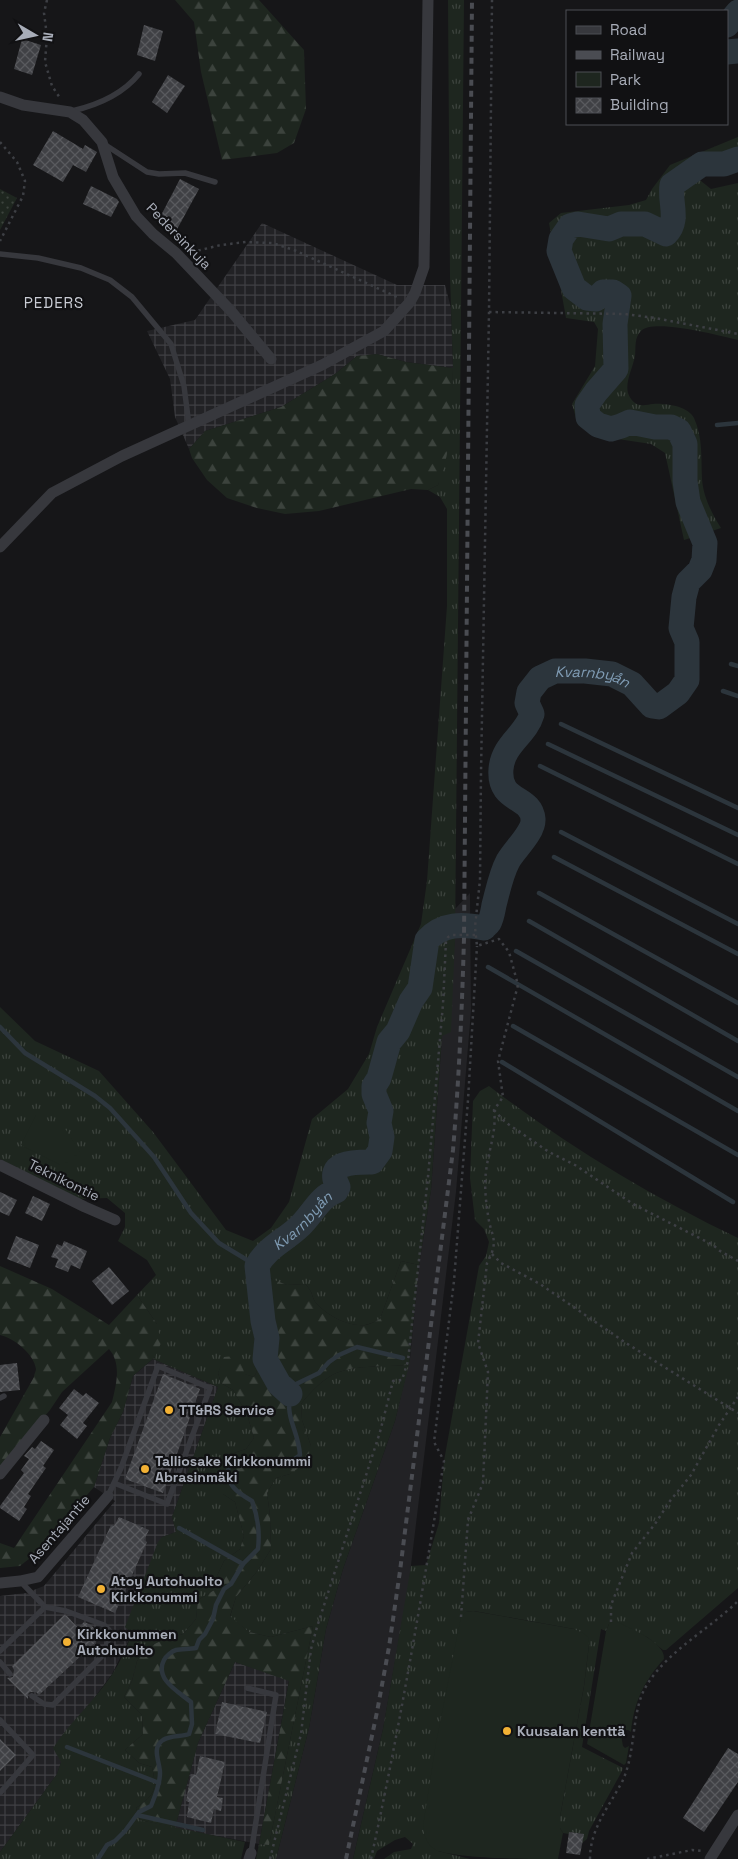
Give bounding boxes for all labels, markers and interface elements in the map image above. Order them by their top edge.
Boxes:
north arrow [10,10,60,60]
legend [566,10,728,125]
text: Road [610,20,647,39]
text: N [38,31,57,43]
text: Railway [610,45,665,64]
text: Park [610,70,641,89]
text: Building [610,95,669,114]
street label: Pedersinkuja [143,199,215,273]
district label: PEDERS [24,293,84,312]
water label: Kvarnbyån [555,662,634,691]
street label: Teknikontie [25,1155,103,1205]
water label: Kvarnbyån [268,1186,336,1254]
place label: TT&RS Service [179,1401,274,1419]
marker: TT&RS Service [163,1404,175,1416]
place label: Talliosake Kirkkonummi Abrasinmäki [155,1452,311,1486]
marker: Talliosake Kirkkonummi Abrasinmäki [139,1463,151,1475]
street label: Asentajantie [24,1491,94,1567]
place label: Atoy Autohuolto Kirkkonummi [111,1572,223,1606]
marker: Atoy Autohuolto Kirkkonummi [95,1583,107,1595]
place label: Kirkkonummen Autohuolto [77,1625,177,1659]
marker: Kirkkonummen Autohuolto [61,1636,73,1648]
place label: Kuusalan kenttä [517,1722,625,1740]
marker: Kuusalan kenttä [501,1725,513,1737]

